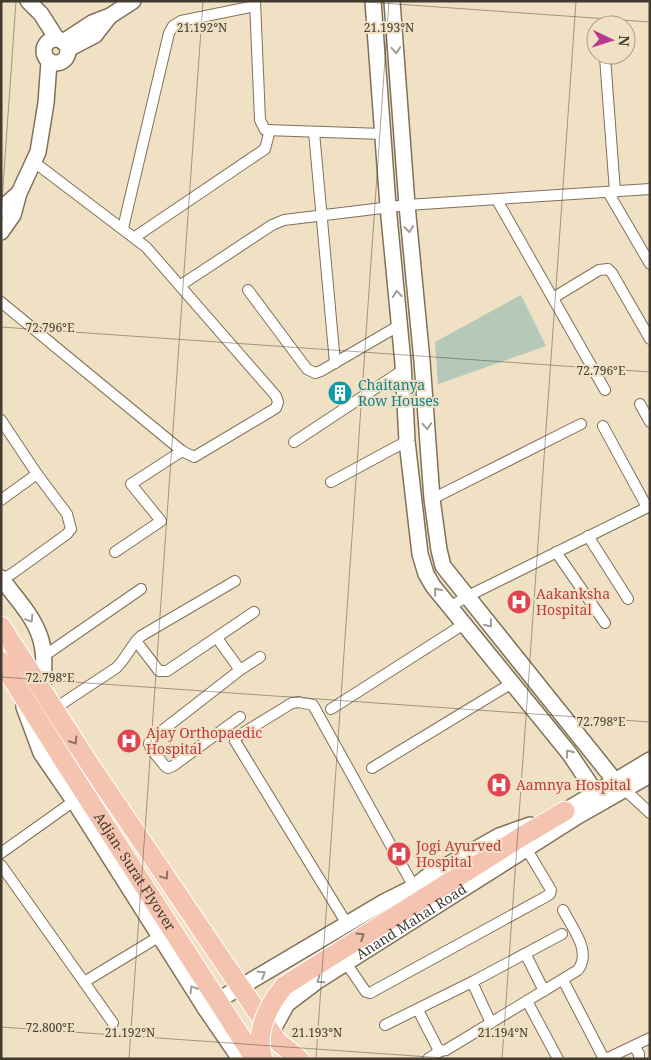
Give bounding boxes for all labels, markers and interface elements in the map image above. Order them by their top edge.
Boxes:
north arrow [586,15,636,65]
text: 21.192°N [177,19,227,36]
text: 21.193°N [364,19,414,36]
text: N [615,35,634,47]
one-way arrow [390,46,401,54]
one-way arrow [404,226,415,234]
one-way arrow [391,290,402,298]
text: 72.796°E [26,319,74,336]
text: 72.796°E [577,362,625,379]
place label: Chaitanya Row Houses [358,375,439,410]
building icon: Chaitanya Row Houses [327,380,353,406]
one-way arrow [421,422,432,430]
place label: Aakanksha Hospital [536,584,610,619]
one-way arrow [435,588,443,597]
hospital icon: Aakanksha Hospital [506,589,532,615]
one-way arrow [24,613,34,622]
one-way arrow [483,618,491,627]
text: 72.798°E [26,669,74,686]
text: 72.798°E [577,713,625,730]
place label: Ajay Orthopaedic Hospital [146,723,262,758]
hospital icon: Ajay Orthopaedic Hospital [116,728,142,754]
one-way arrow [68,736,78,745]
one-way arrow [566,750,574,759]
hospital icon: Aamnya Hospital [486,772,512,798]
place label: Aamnya Hospital [516,775,632,794]
street label: Adjan- Surat Flyover [90,808,181,935]
place label: Jogi Ayurved Hospital [415,836,502,871]
hospital icon: Jogi Ayurved Hospital [386,841,412,867]
one-way arrow [159,870,168,880]
street label: Anand Mahal Road [352,879,470,963]
one-way arrow [356,933,365,943]
one-way arrow [257,971,266,980]
one-way arrow [316,974,326,983]
one-way arrow [190,985,200,994]
text: 72.800°E [26,1019,74,1036]
text: 21.192°N [105,1024,155,1041]
text: 21.193°N [292,1024,342,1041]
text: 21.194°N [478,1024,528,1041]

